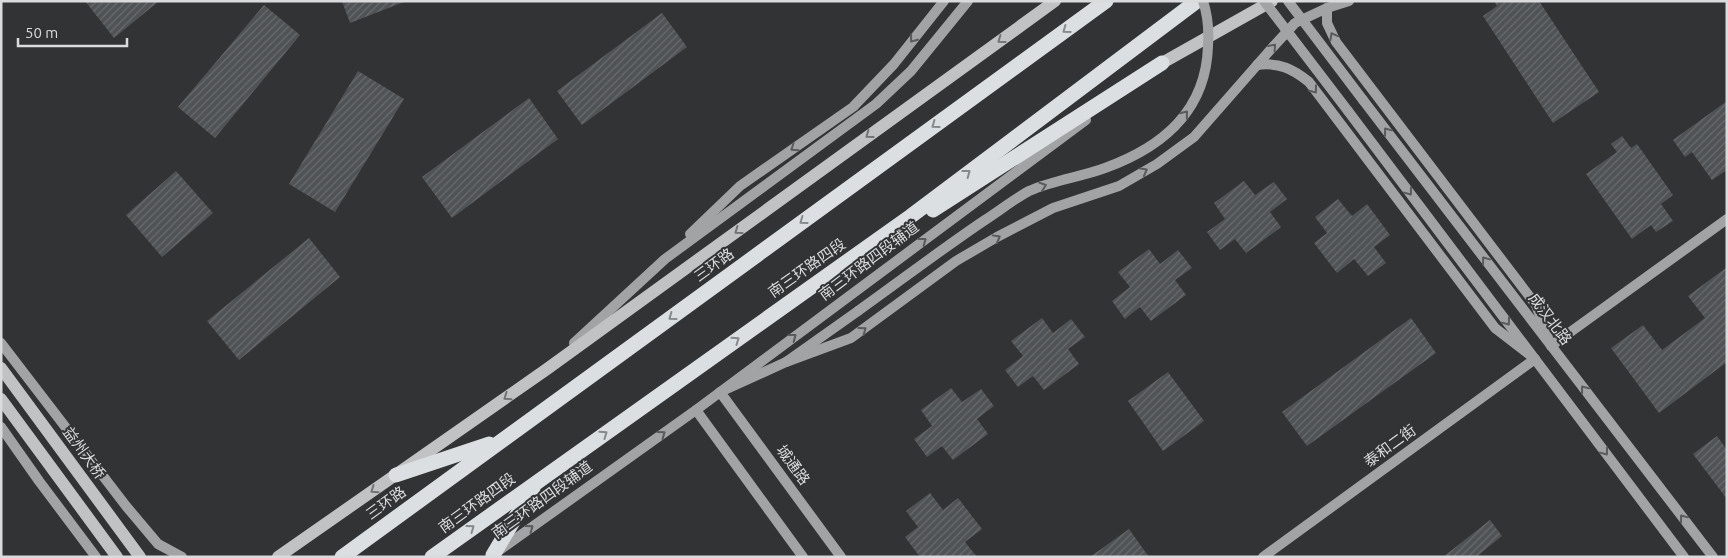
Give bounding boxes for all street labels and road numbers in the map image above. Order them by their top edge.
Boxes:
street label: 南三环路四段辅道 [816,218,922,304]
street label: 南三环路四段 [765,235,848,300]
street label: 三环路 [691,244,737,285]
street label: 成汉北路 [1526,290,1575,348]
street label: 泰和二街 [1360,421,1419,470]
street label: 益州大桥 [60,423,109,482]
street label: 城通路 [773,442,814,488]
street label: 南三环路四段辅道 [488,457,595,542]
street label: 南三环路四段 [435,469,518,536]
street label: 三环路 [363,482,409,523]

